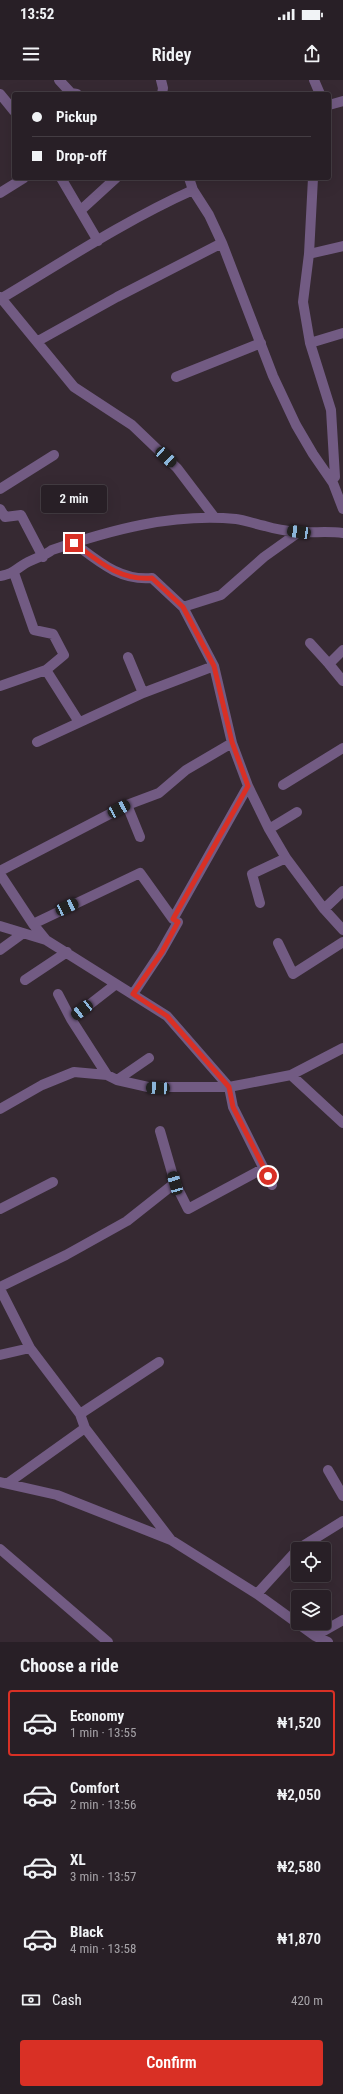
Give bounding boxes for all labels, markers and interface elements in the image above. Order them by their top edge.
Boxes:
text: 13:52 [20,5,54,23]
icon: menu [20,43,42,65]
icon: share [301,43,323,65]
text: Ridey [152,44,191,65]
text: Pickup [56,108,97,126]
text: Drop-off [56,147,107,165]
car [153,444,179,470]
callout: 2 min [41,485,107,513]
text: 2 min [60,491,88,506]
car [286,524,312,540]
route end [65,534,83,552]
car [106,798,132,820]
car [54,896,80,918]
car [69,998,95,1022]
car [146,1081,170,1095]
route start [259,1167,277,1185]
car [166,1170,184,1196]
map controls [291,1542,331,1630]
button: locate [291,1542,331,1582]
button: layers [291,1590,331,1630]
text: Choose a ride [20,1655,119,1676]
icon: car [22,1705,58,1741]
text: Economy [70,1707,124,1725]
text: ₦1,520 [277,1714,321,1732]
text: 1 min · 13:55 [70,1725,136,1740]
icon: car [22,1777,58,1813]
text: Comfort [70,1779,119,1797]
text: ₦2,050 [277,1786,321,1804]
text: 2 min · 13:56 [70,1797,136,1812]
icon: car [22,1849,58,1885]
text: XL [70,1851,86,1869]
text: ₦2,580 [277,1858,321,1876]
text: 3 min · 13:57 [70,1869,136,1884]
icon: car [22,1921,58,1957]
text: Black [70,1923,103,1941]
text: ₦1,870 [277,1930,321,1948]
text: 4 min · 13:58 [70,1941,136,1956]
icon: cash [20,1989,42,2011]
text: Cash [52,1991,82,2009]
text: 420 m [291,1993,323,2008]
button: Confirm [20,2040,323,2086]

